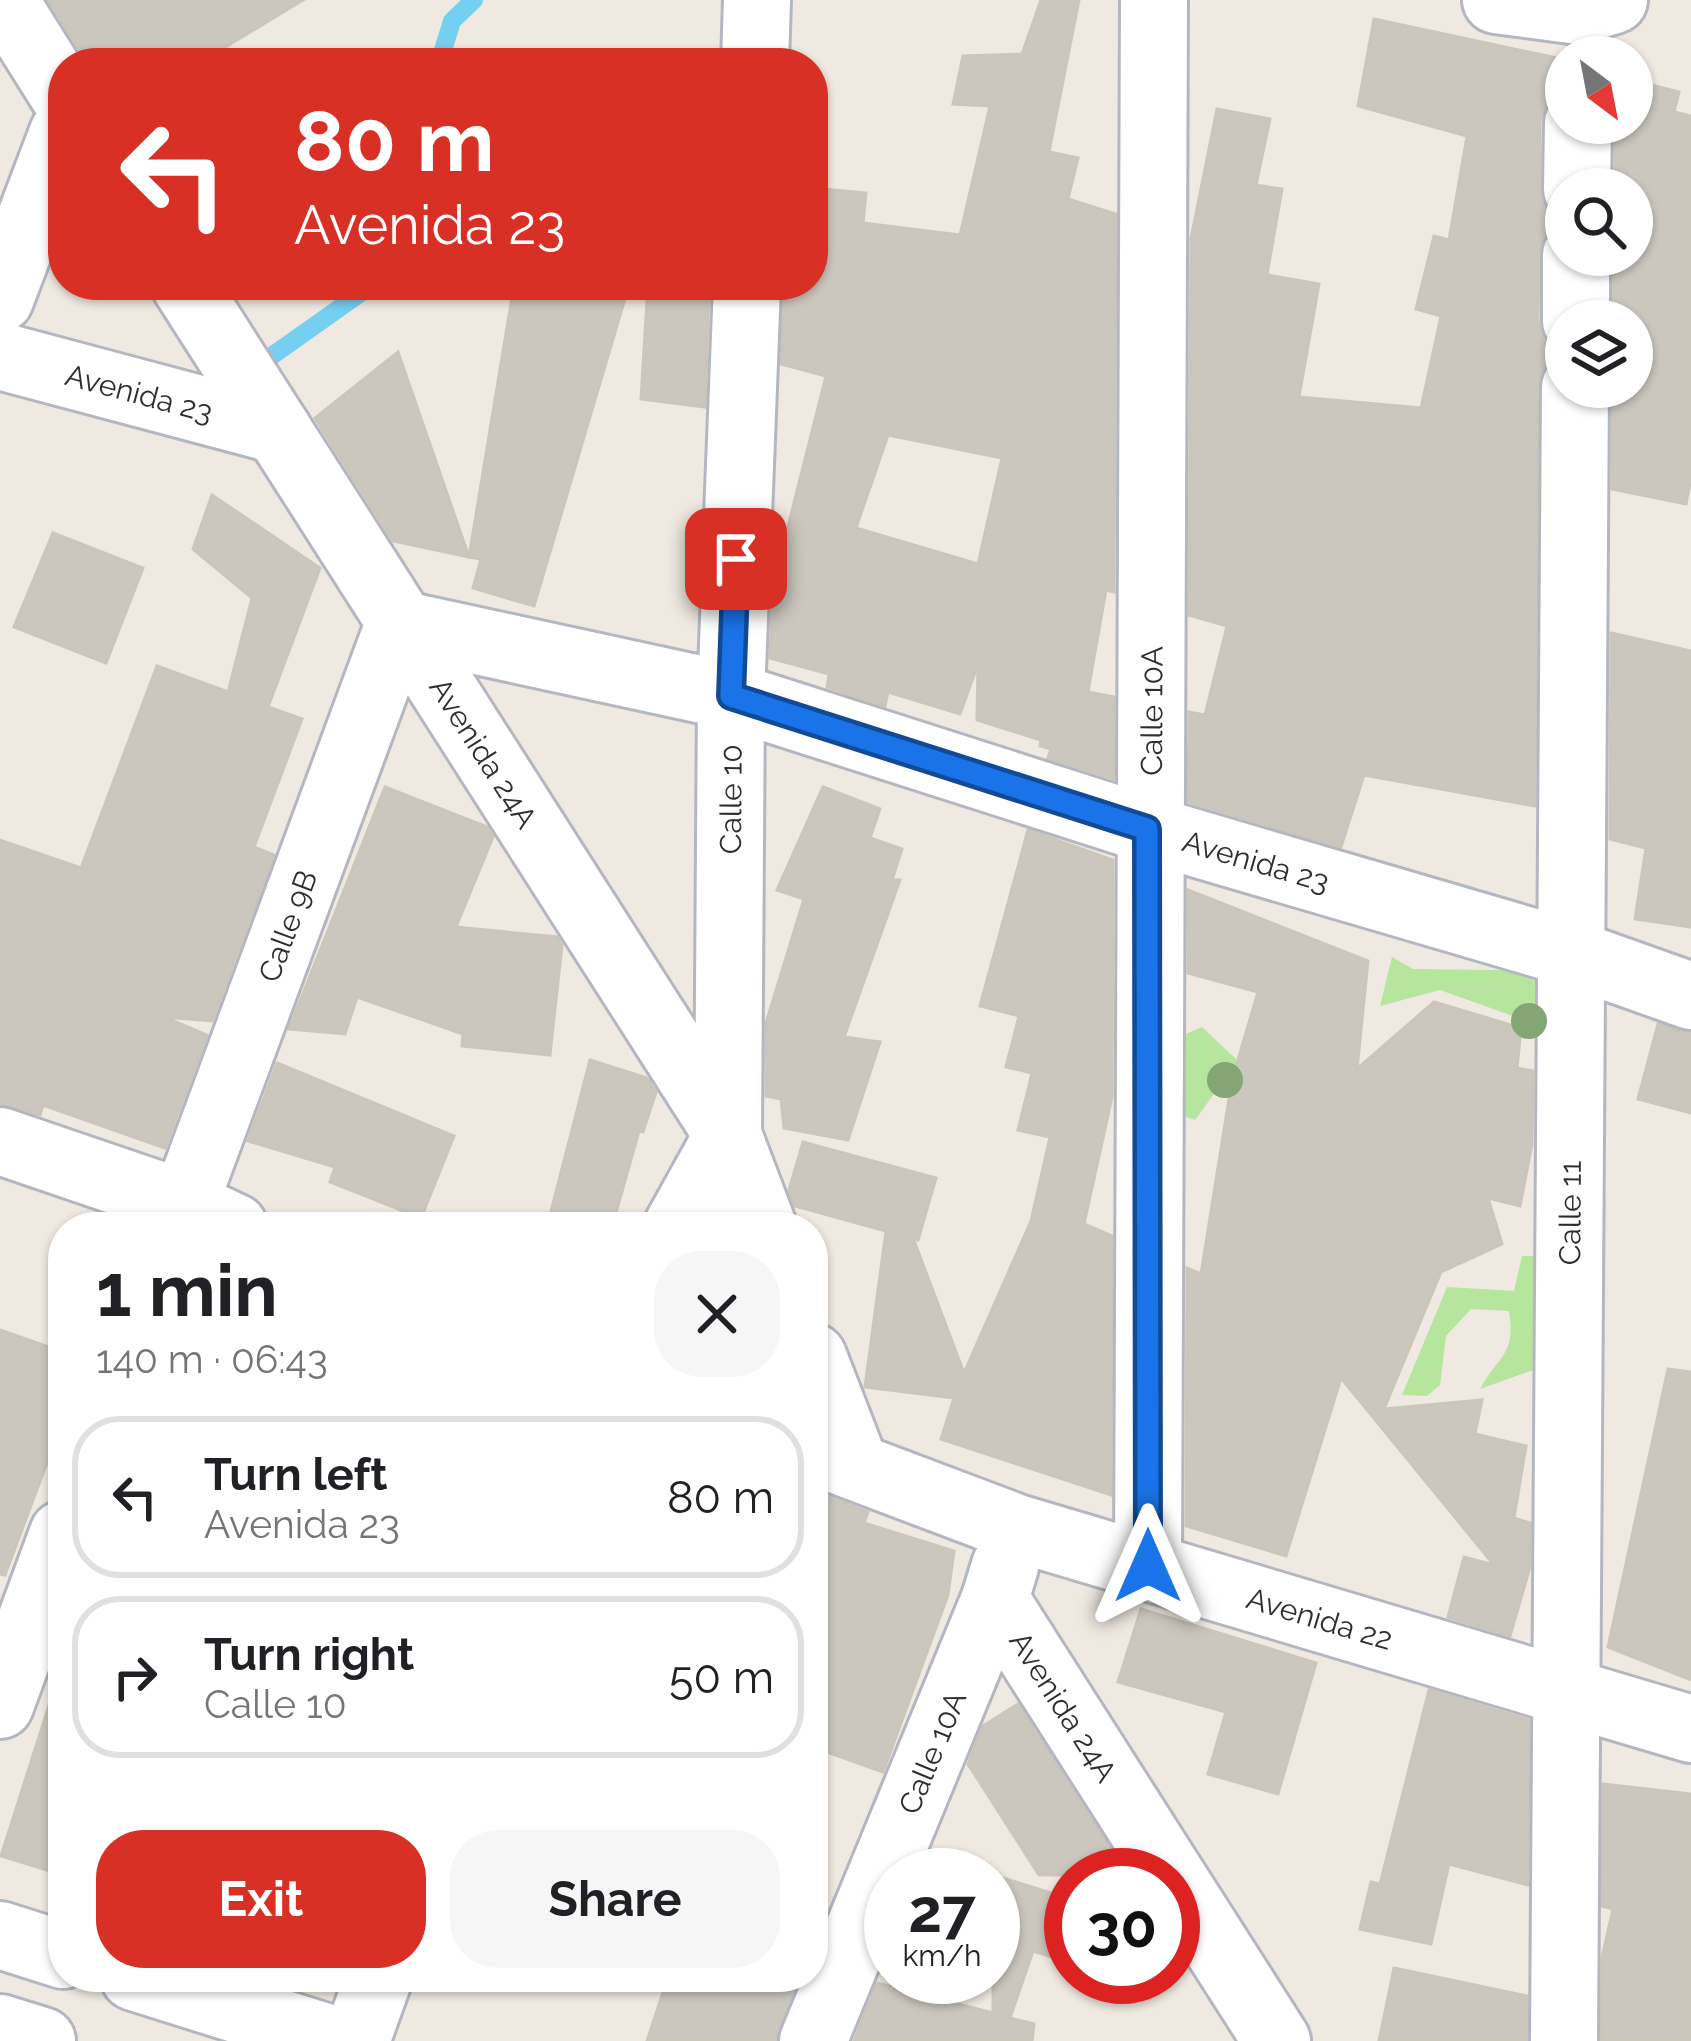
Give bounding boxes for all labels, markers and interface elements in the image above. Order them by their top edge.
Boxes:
north arrow [1545,36,1653,144]
map controls [1545,36,1653,408]
text: 80 m [294,92,495,191]
icon: left [96,96,252,252]
button: search [1545,168,1653,276]
text: Avenida 23 [294,193,565,257]
button: layers [1545,300,1653,408]
street label: Avenida 23 [62,357,217,429]
pin [685,508,787,610]
icon: arrive [703,526,769,592]
street label: Calle 10A [1134,646,1169,776]
street label: Avenida 24A [423,671,545,834]
street label: Calle 10 [712,744,748,854]
street label: Avenida 23 [1179,823,1333,899]
street label: Calle 9B [251,865,324,986]
street label: Calle 11 [1552,1161,1587,1265]
text: 1 min [96,1248,278,1333]
button: close [654,1251,780,1377]
text: 140 m · 06:43 [96,1336,328,1382]
text: Turn left [204,1448,387,1501]
icon: left [102,1464,168,1530]
text: 80 m [667,1471,774,1524]
text: Avenida 23 [204,1501,400,1547]
position arrow [1085,1503,1211,1629]
street label: Avenida 22 [1243,1580,1397,1657]
street label: Avenida 24A [1003,1625,1124,1788]
text: Turn right [204,1628,414,1681]
icon: right [102,1644,168,1710]
text: 50 m [669,1651,774,1704]
text: Calle 10 [204,1681,347,1727]
street label: Calle 10A [891,1686,973,1819]
button: Exit [96,1830,426,1968]
button: Share [450,1830,780,1968]
speed limit sign: 30 [1044,1848,1200,2004]
text: 27 [908,1876,976,1946]
text: km/h [902,1938,982,1973]

